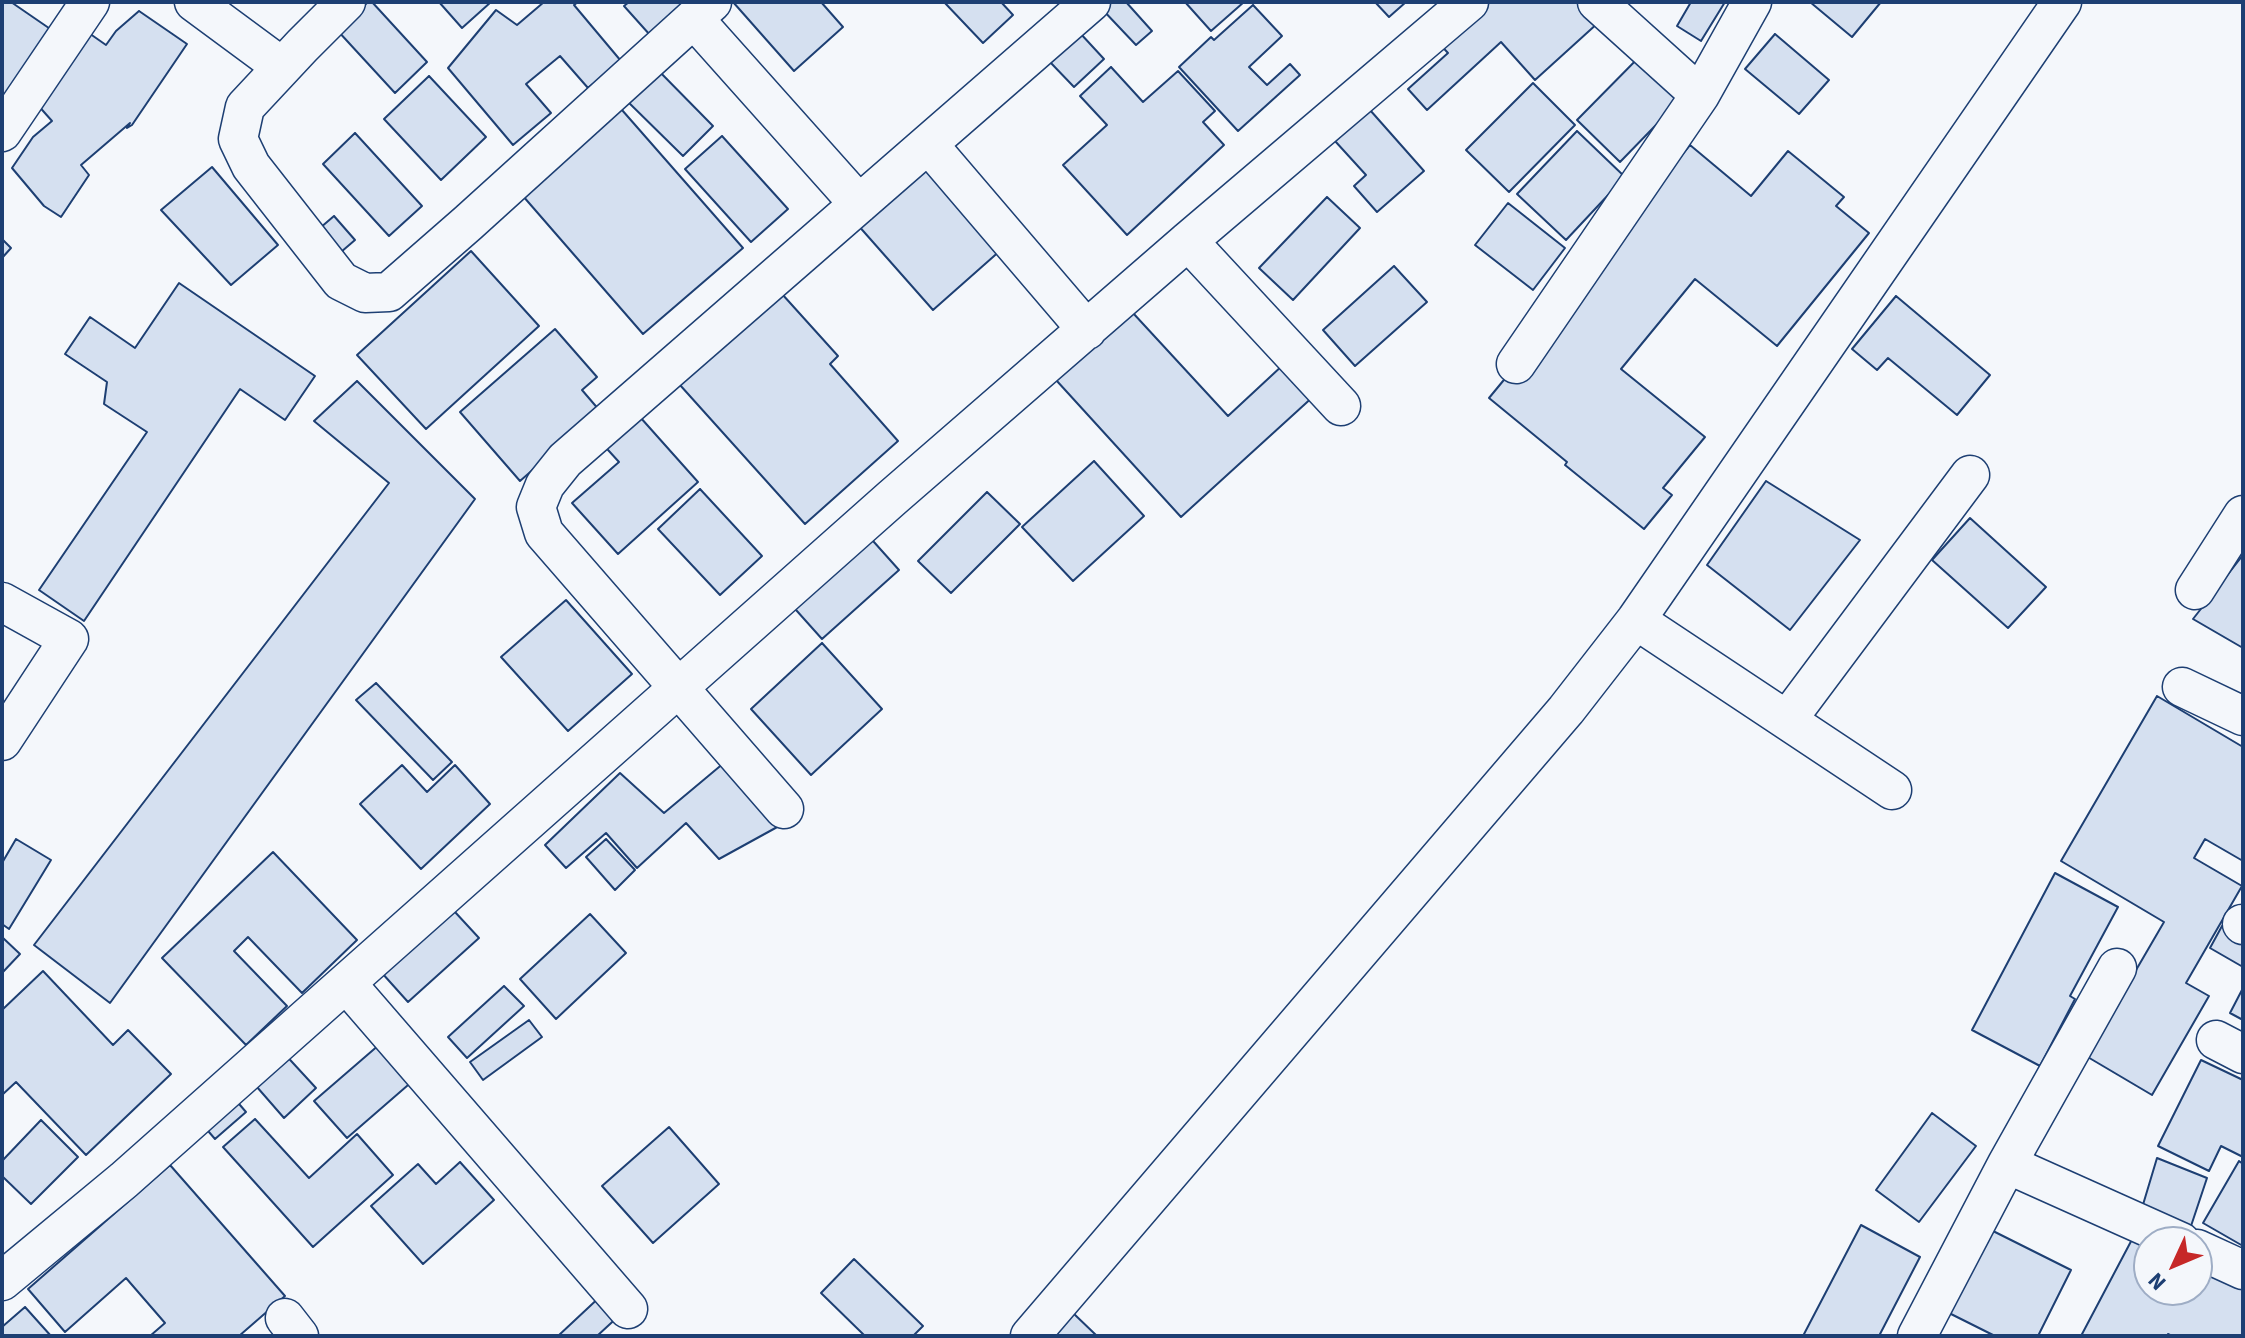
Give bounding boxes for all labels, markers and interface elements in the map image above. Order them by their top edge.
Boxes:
north arrow [2133,1226,2213,1306]
text: N [2141,1265,2174,1298]

